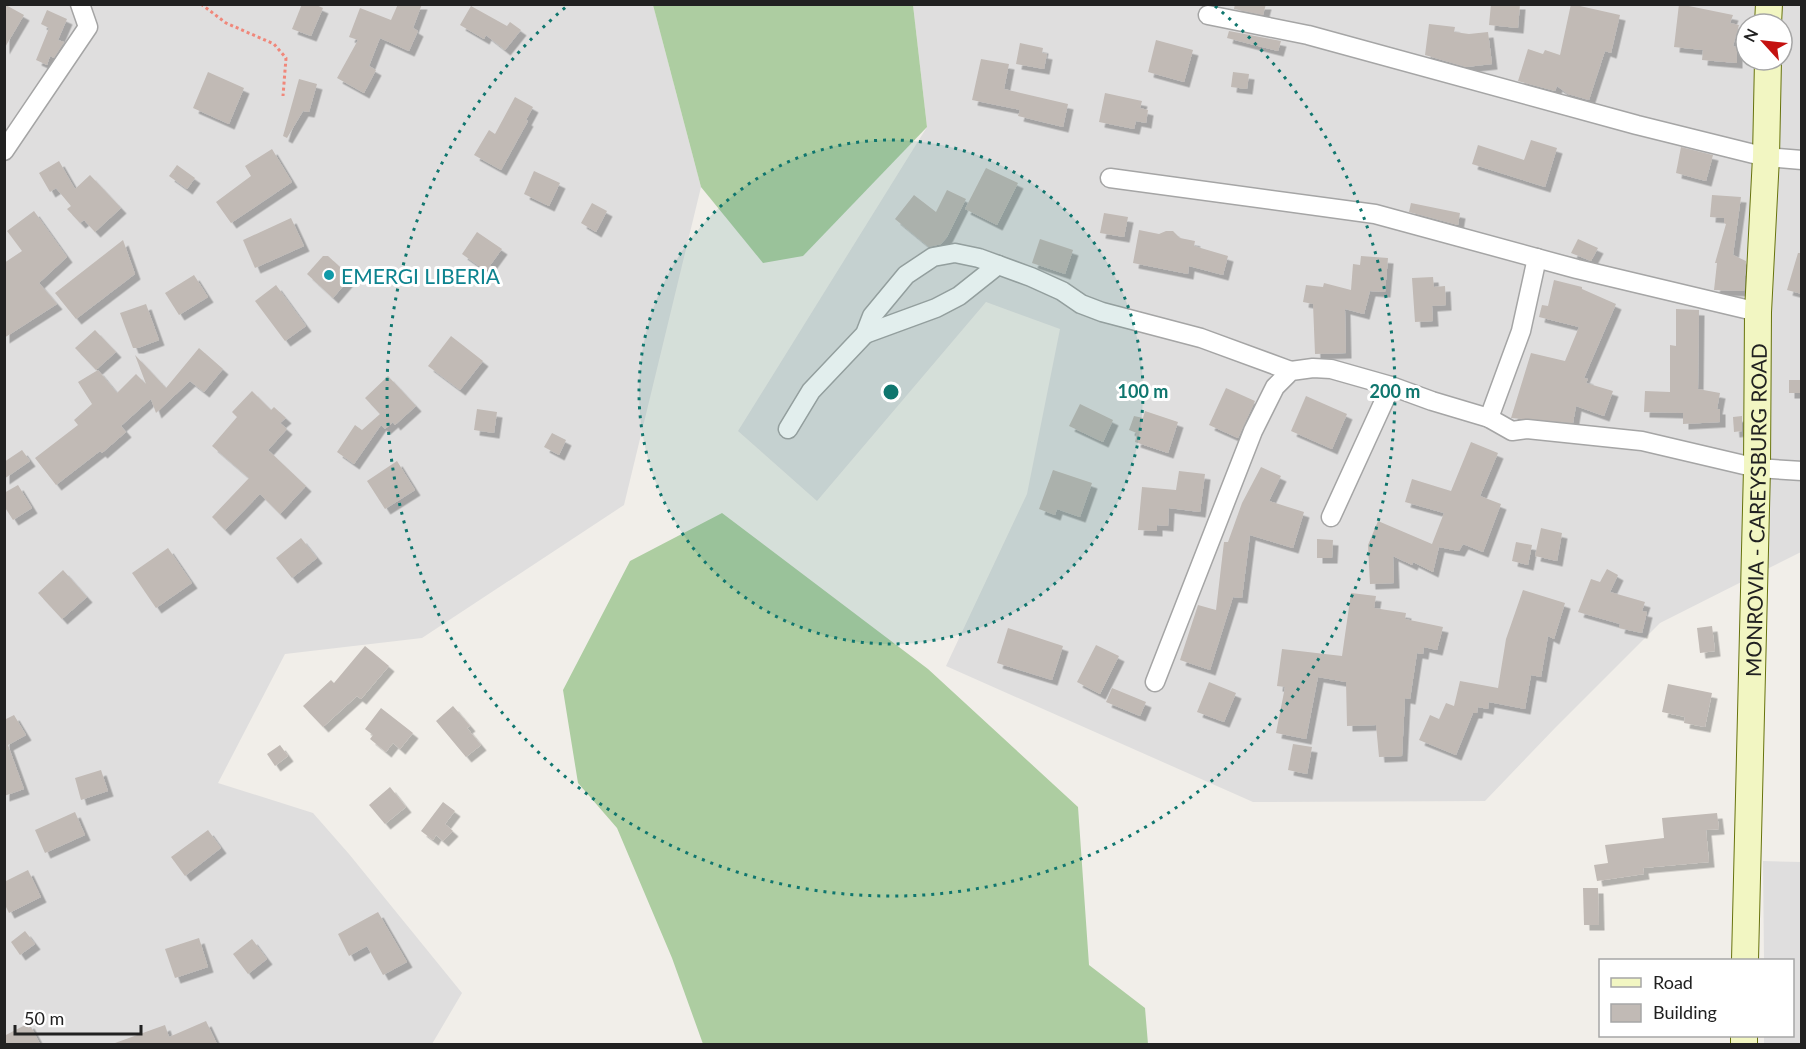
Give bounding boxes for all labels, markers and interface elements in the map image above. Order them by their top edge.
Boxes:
north arrow [1734,12,1794,72]
text: N [1739,25,1761,45]
place label: EMERGI LIBERIA [341,263,501,288]
marker: EMERGI LIBERIA [322,268,336,282]
street label: MONROVIA - CAREYSBURG ROAD [1739,343,1770,677]
text: 100 m [1118,380,1168,402]
text: 200 m [1370,380,1420,402]
centre of rings [881,382,901,402]
legend [1599,959,1794,1037]
text: Road [1653,971,1693,993]
scale bar [15,998,141,1036]
text: Building [1653,1001,1717,1023]
text: 50 m [24,1007,64,1029]

